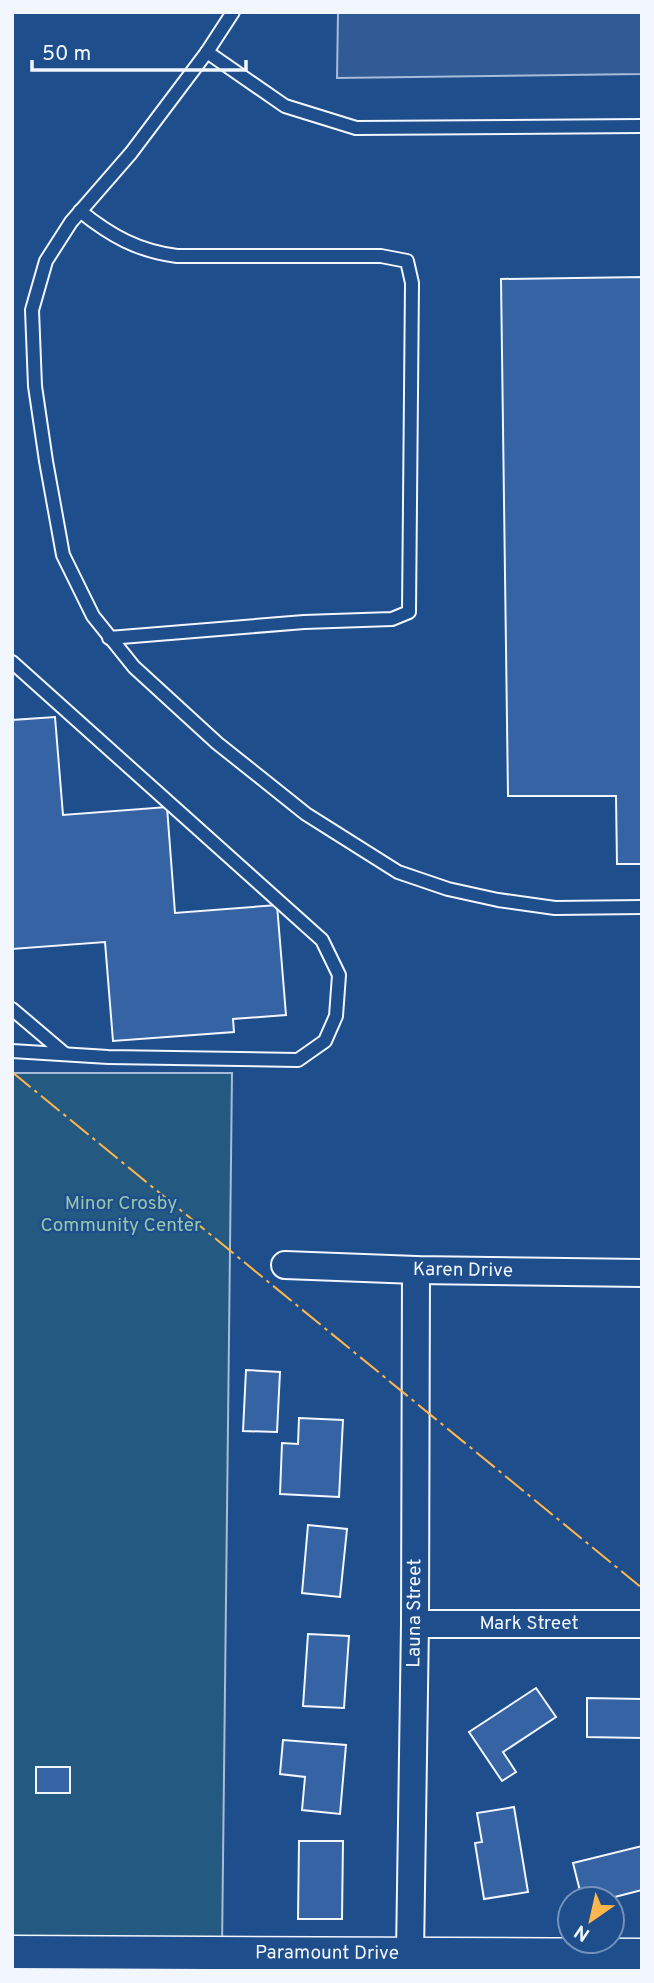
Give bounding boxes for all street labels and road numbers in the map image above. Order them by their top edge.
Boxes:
street label: Karen Drive [413,1258,513,1283]
street label: Launa Street [402,1558,427,1668]
street label: Mark Street [479,1612,579,1636]
street label: Paramount Drive [255,1941,399,1966]

